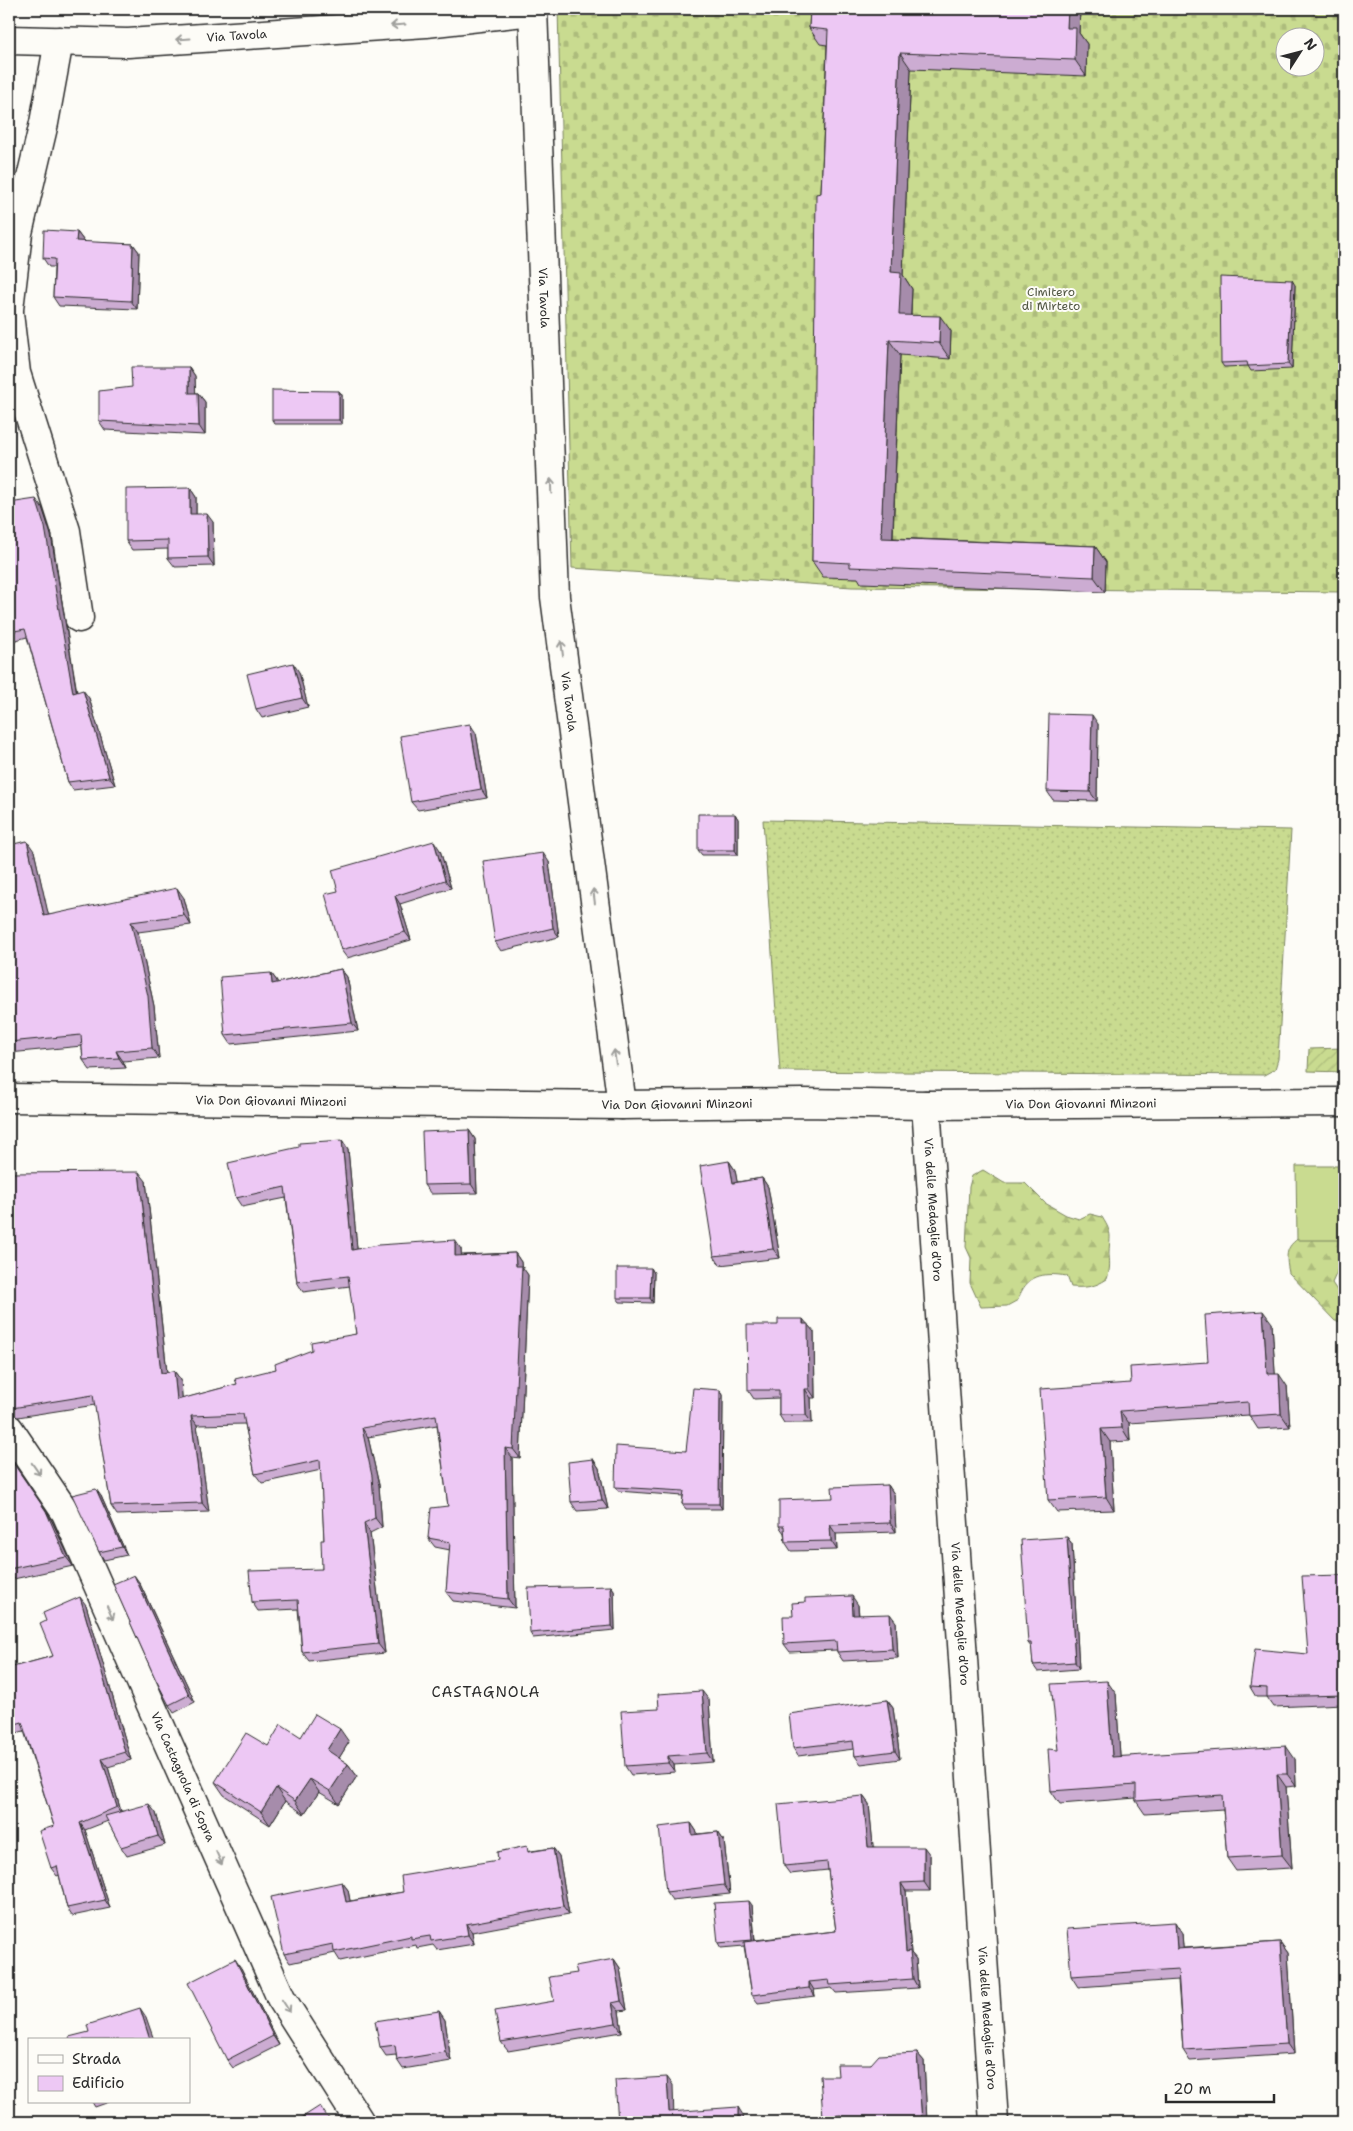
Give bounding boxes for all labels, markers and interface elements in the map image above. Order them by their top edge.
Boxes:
one-way arrow [390,20,406,29]
street label: Via Tavola [206,26,268,46]
north arrow [1276,28,1326,78]
one-way arrow [176,35,192,44]
text: N [1300,35,1321,54]
street label: Via Tavola [535,267,553,329]
park label: Cimitero di Mirteto [1022,284,1080,314]
one-way arrow [546,478,556,494]
one-way arrow [557,640,567,656]
street label: Via Tavola [557,671,581,733]
one-way arrow [589,888,599,904]
one-way arrow [610,1049,620,1065]
street label: Via Don Giovanni Minzoni [195,1092,347,1110]
street label: Via Don Giovanni Minzoni [1005,1095,1157,1112]
street label: Via Don Giovanni Minzoni [601,1096,753,1113]
street label: Via delle Medaglie d'Oro [920,1137,946,1282]
one-way arrow [31,1462,41,1476]
street label: Via delle Medaglie d'Oro [947,1542,973,1686]
one-way arrow [106,1605,116,1620]
district label: CASTAGNOLA [432,1682,540,1702]
street label: Via Castagnola di Sopra [147,1709,219,1845]
one-way arrow [214,1850,224,1865]
street label: Via delle Medaglie d'Oro [974,1946,1000,2090]
one-way arrow [281,1998,291,2012]
legend [28,2038,190,2104]
text: Strada [72,2049,121,2069]
scale bar [1166,2071,1273,2103]
text: Edificio [72,2073,124,2093]
text: 20 m [1173,2079,1212,2099]

